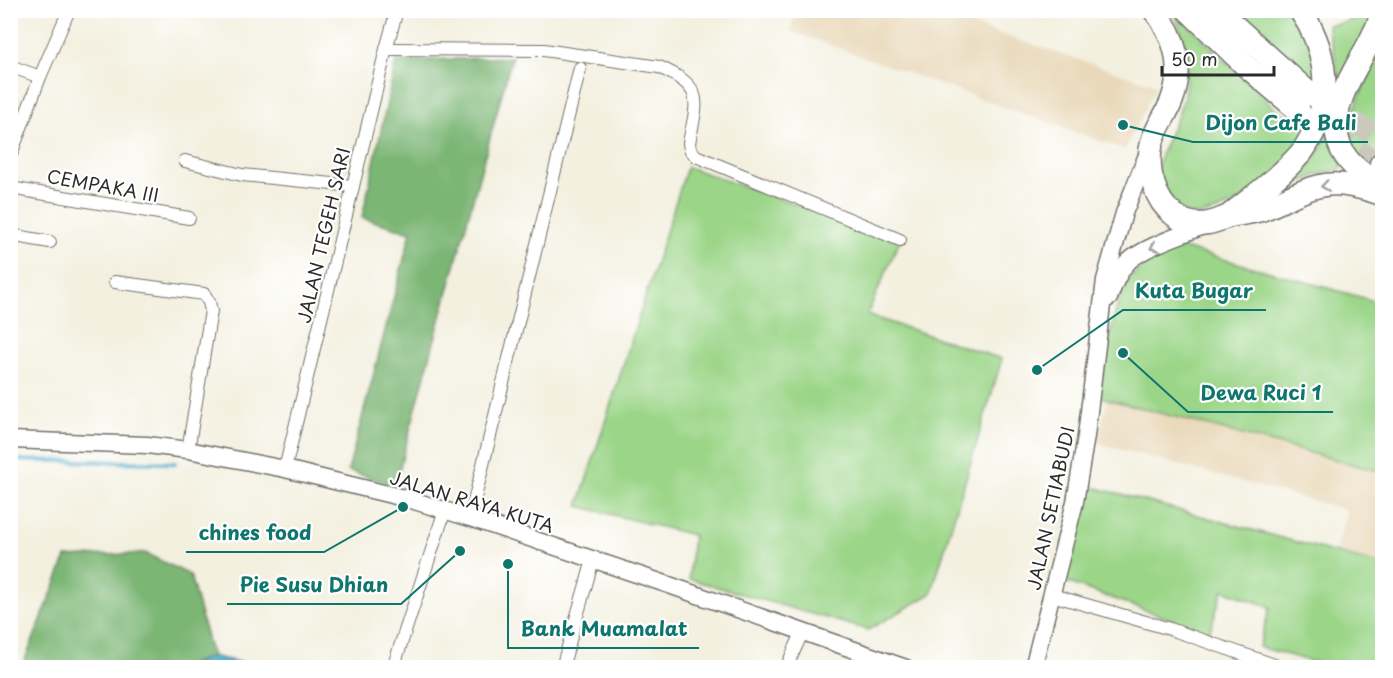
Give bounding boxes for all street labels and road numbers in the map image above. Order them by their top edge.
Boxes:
street label: JALAN TEGEH SARI [290,144,356,326]
street label: CEMPAKA III [45,162,161,208]
street label: JALAN SETIABUDI [1019,424,1081,592]
street label: JALAN RAYA KUTA [387,463,557,539]

